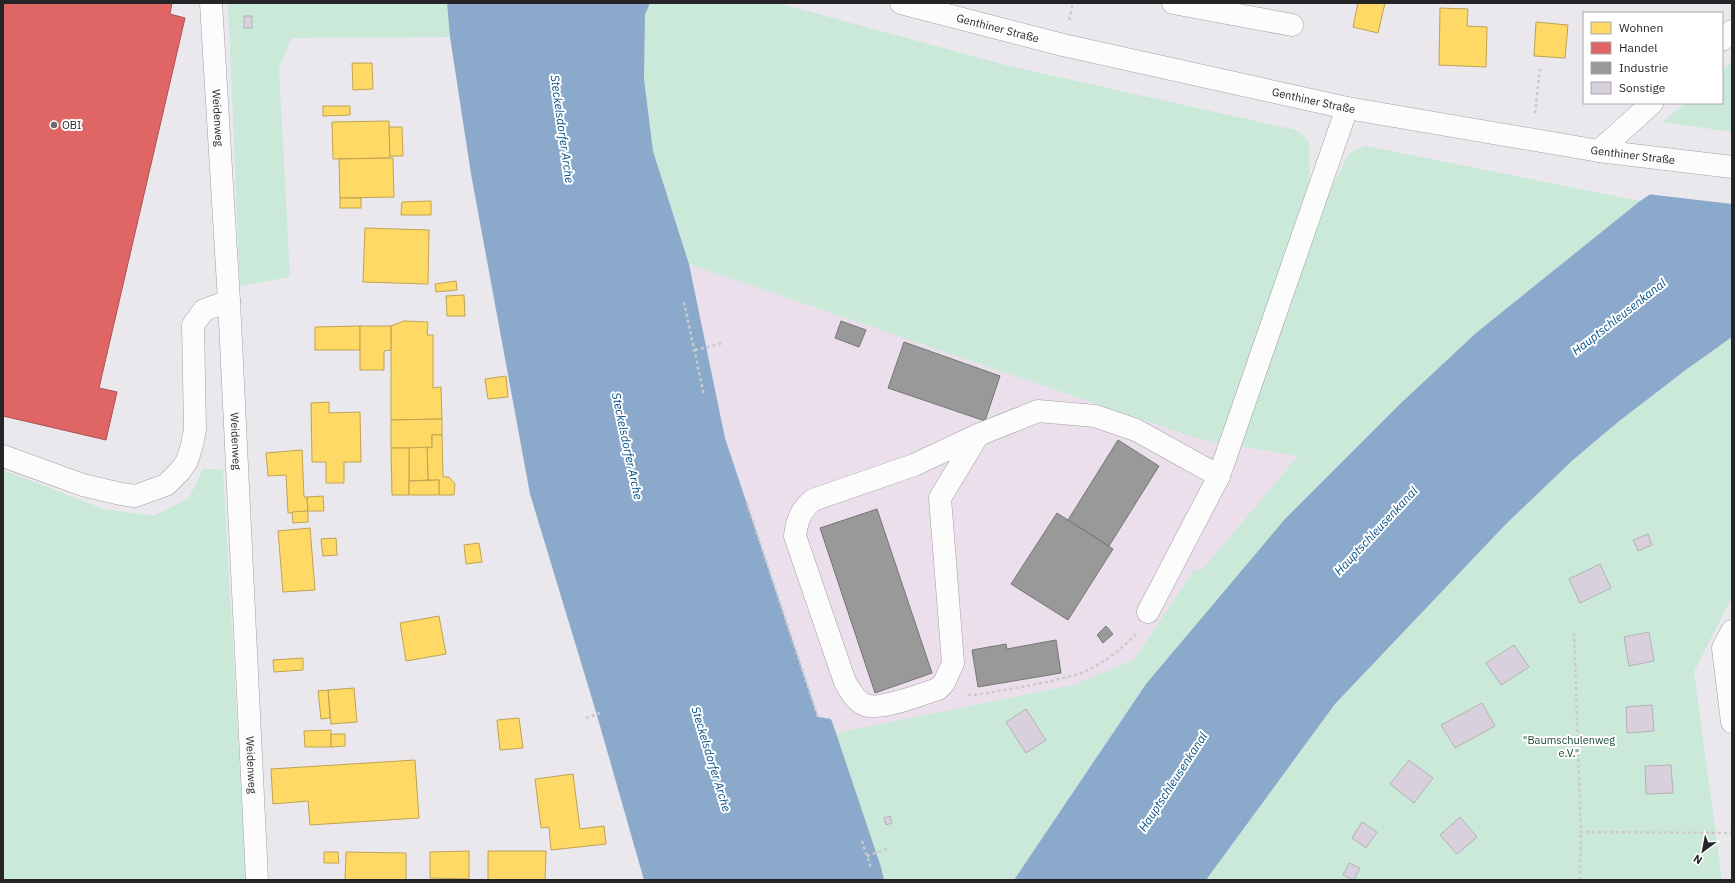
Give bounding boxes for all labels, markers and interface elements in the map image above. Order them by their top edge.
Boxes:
street label: Genthiner Straße [955,11,1041,46]
legend [1583,12,1723,104]
text: Wohnen [1619,20,1663,35]
text: Handel [1619,40,1658,55]
text: Industrie [1619,60,1669,75]
water label: Steckelsdorfer Arche [547,74,578,184]
text: Sonstige [1619,80,1666,95]
street label: Genthiner Straße [1271,85,1356,116]
street label: Weidenweg [209,89,227,147]
place label: OBI [62,118,81,132]
marker: OBI [49,120,59,130]
street label: Genthiner Straße [1590,143,1676,167]
water label: Hauptschleusenkanal [1569,275,1669,358]
water label: Steckelsdorfer Arche [609,391,646,501]
street label: Weidenweg [227,412,244,470]
water label: Hauptschleusenkanal [1331,483,1421,578]
water label: Steckelsdorfer Arche [688,704,735,813]
water label: Hauptschleusenkanal [1135,729,1211,834]
park label: "Baumschulenweg e.V." [1523,733,1615,760]
street label: Weidenweg [243,736,260,794]
north arrow [1683,831,1723,871]
text: N [1691,851,1705,868]

